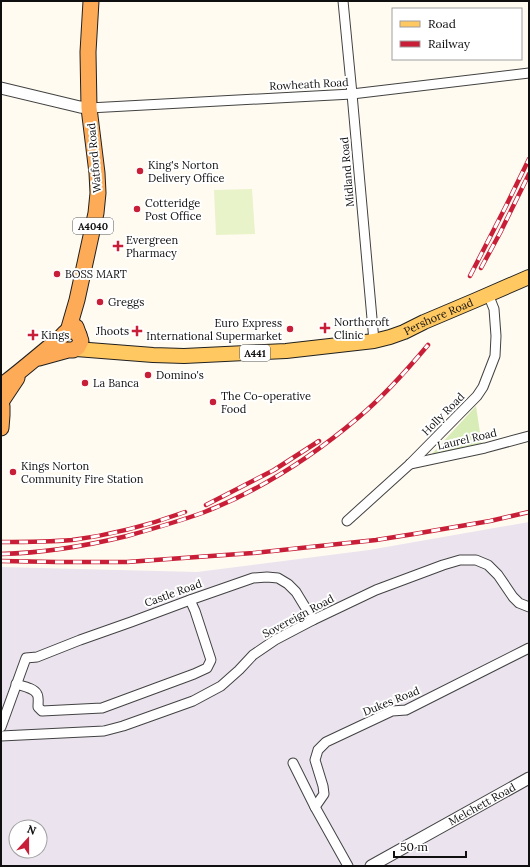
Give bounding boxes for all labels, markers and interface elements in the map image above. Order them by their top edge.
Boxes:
legend [392,8,522,60]
text: Road [428,16,456,31]
text: Railway [428,36,471,51]
street label: Rowheath Road [269,75,349,93]
street label: Watford Road [84,122,104,194]
street label: Midland Road [337,136,357,208]
place label: King's Norton Delivery Office [148,158,225,185]
marker: King's Norton Delivery Office [135,166,145,176]
place label: Cotteridge Post Office [145,196,201,223]
marker: Cotteridge Post Office [132,204,142,214]
road number: A4040 [73,218,113,234]
place label: Evergreen Pharmacy [126,233,179,260]
marker: Evergreen Pharmacy [113,241,123,251]
place label: BOSS MART [65,267,127,281]
marker: BOSS MART [52,269,62,279]
place label: Greggs [108,295,144,309]
street label: Pershore Road [401,295,476,338]
marker: Greggs [95,297,105,307]
place label: Northcroft Clinic [334,315,390,342]
place label: Euro Express International Supermarket [146,316,283,343]
marker: Northcroft Clinic [319,322,331,334]
place label: Jhoots [95,324,129,338]
marker: Euro Express International Supermarket [285,324,295,334]
marker: Jhoots [132,326,142,336]
place label: Kings [41,328,69,342]
marker: Kings [28,330,38,340]
road number: A441 [240,345,270,361]
place label: Domino's [156,368,204,382]
marker: Domino's [143,370,153,380]
place label: La Banca [93,376,139,390]
marker: La Banca [80,378,90,388]
place label: The Co-operative Food [221,389,311,416]
street label: Holly Road [419,389,468,438]
marker: The Co-operative Food [208,397,218,407]
street label: Laurel Road [436,425,499,453]
place label: Kings Norton Community Fire Station [21,459,144,486]
marker: Kings Norton Community Fire Station [8,467,18,477]
street label: Castle Road [142,576,204,610]
street label: Sovereign Road [260,591,337,641]
street label: Dukes Road [361,683,422,719]
street label: Melchett Road [446,780,518,828]
north arrow [8,819,48,859]
text: N [25,822,39,838]
scale bar [394,833,466,859]
text: 50 m [400,839,428,854]

